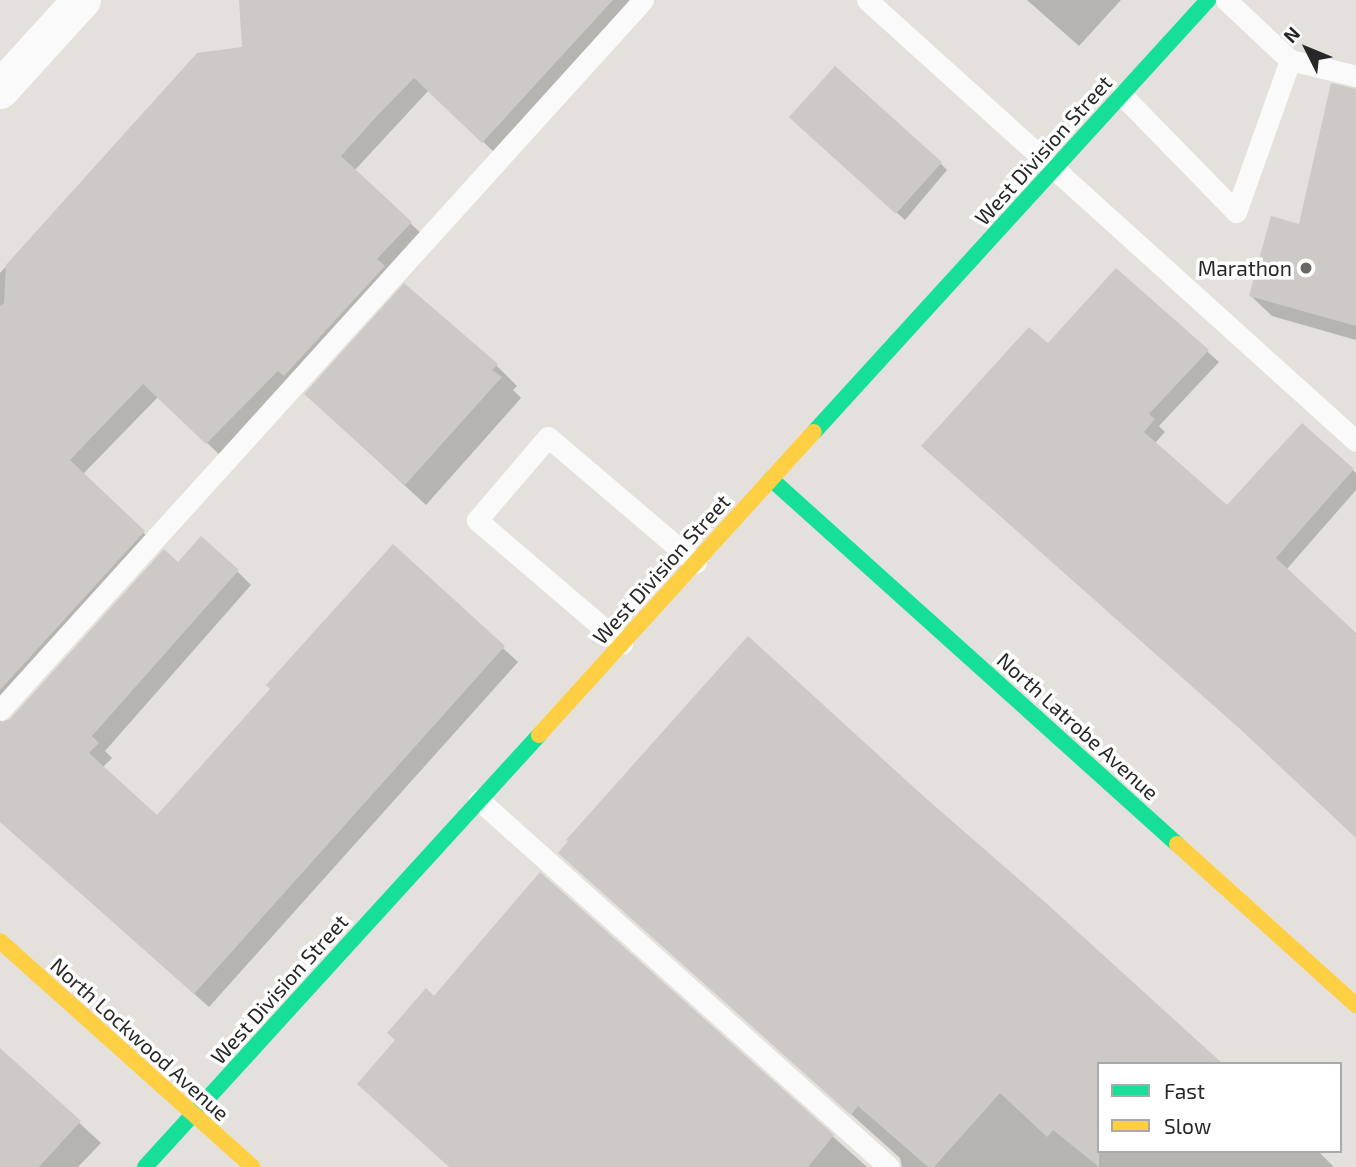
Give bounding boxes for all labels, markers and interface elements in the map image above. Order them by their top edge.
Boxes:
north arrow [1272,14,1342,84]
text: N [1278,21,1304,47]
street label: West Division Street [969,70,1117,230]
place label: Marathon [1198,255,1292,281]
marker: Marathon [1298,260,1314,276]
street label: West Division Street [587,489,735,649]
street label: North Latrobe Avenue [992,647,1164,805]
street label: West Division Street [205,909,353,1069]
street label: North Lockwood Avenue [45,952,235,1126]
legend [1097,1062,1342,1153]
text: Fast [1164,1078,1205,1103]
text: Slow [1164,1113,1211,1138]

